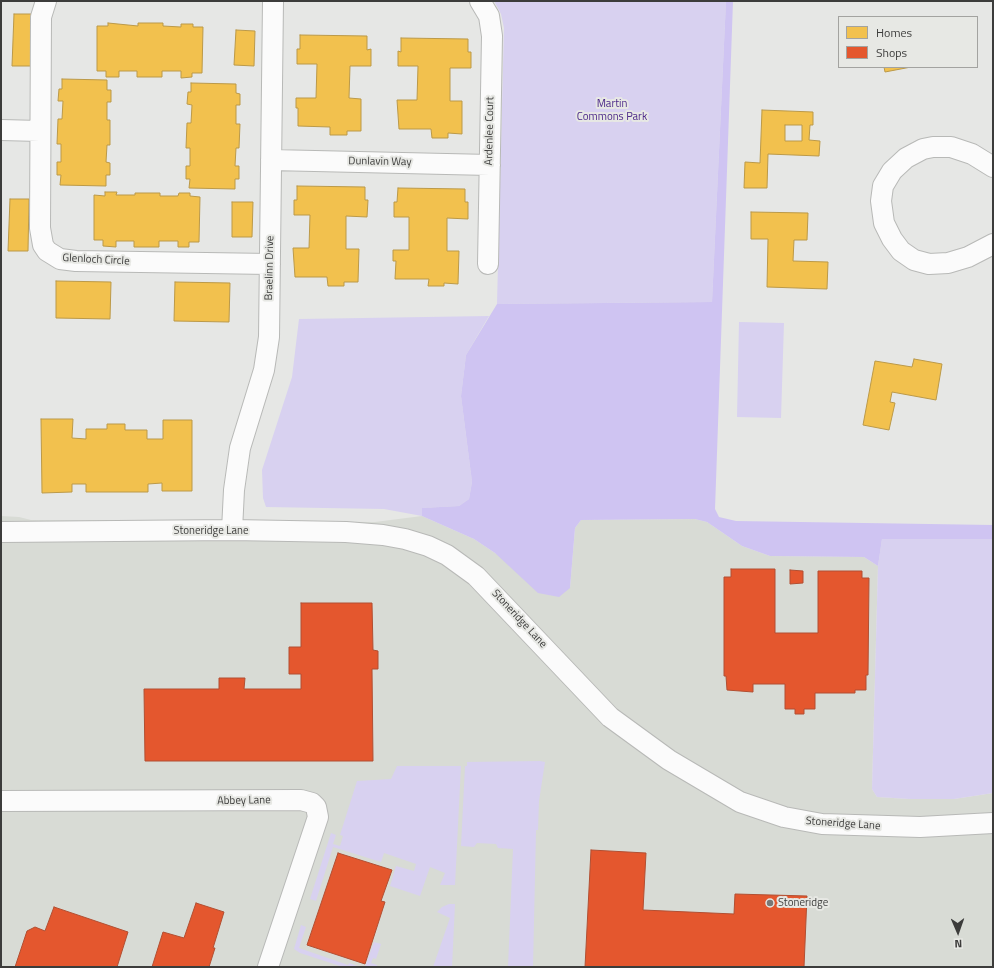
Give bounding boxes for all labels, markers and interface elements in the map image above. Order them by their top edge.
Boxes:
legend [838,16,978,68]
text: Homes [876,23,912,42]
text: Shops [876,43,907,62]
street label: Ardenlee Court [483,97,497,165]
park label: Martin Commons Park [577,97,647,123]
street label: Dunlavin Way [348,155,412,169]
street label: Braelinn Drive [263,235,277,301]
street label: Glenloch Circle [62,252,130,268]
street label: Stoneridge Lane [174,524,248,538]
street label: Stoneridge Lane [489,587,549,651]
street label: Abbey Lane [217,794,271,808]
street label: Stoneridge Lane [805,815,881,833]
place label: Stoneridge [778,896,828,910]
marker: Stoneridge [765,898,775,908]
north arrow [938,912,978,952]
text: N [954,936,963,952]

